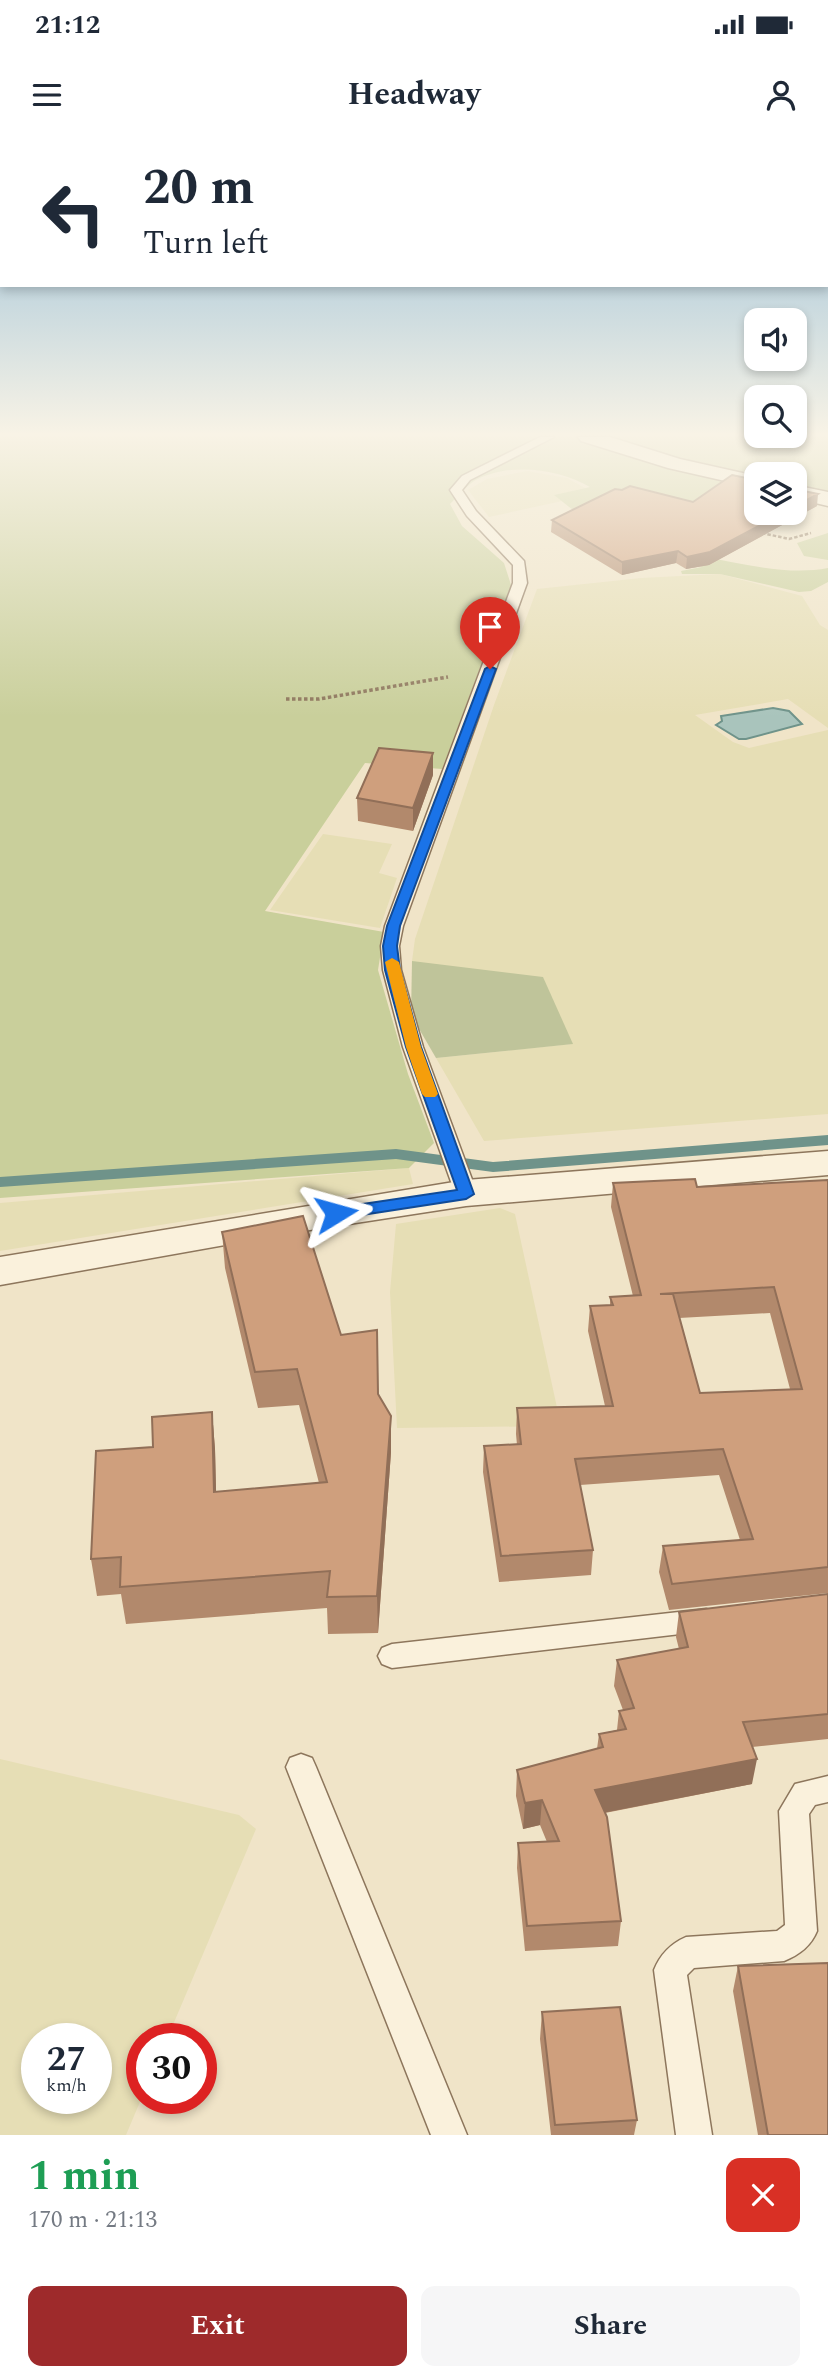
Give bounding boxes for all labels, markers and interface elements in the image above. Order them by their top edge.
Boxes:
text: 21:12 [35,5,100,45]
text: Headway [348,70,480,119]
icon: menu [28,76,66,114]
icon: person [762,76,800,114]
text: 20 m [143,151,254,226]
icon: left [28,168,119,259]
text: Turn left [143,219,269,268]
map controls [744,308,807,525]
button: sound [744,308,807,371]
button: search [744,385,807,448]
button: layers [744,462,807,525]
pin [460,597,520,669]
icon: arrive [471,608,509,646]
position arrow [299,1176,373,1250]
speed limit sign: 30 [126,2023,217,2114]
text: 27 [47,2033,86,2086]
text: km/h [46,2072,87,2099]
text: 1 min [28,2145,140,2208]
button: close [726,2158,800,2232]
text: 170 m · 21:13 [28,2203,157,2238]
button: Exit [28,2286,407,2366]
button: Share [421,2286,800,2366]

